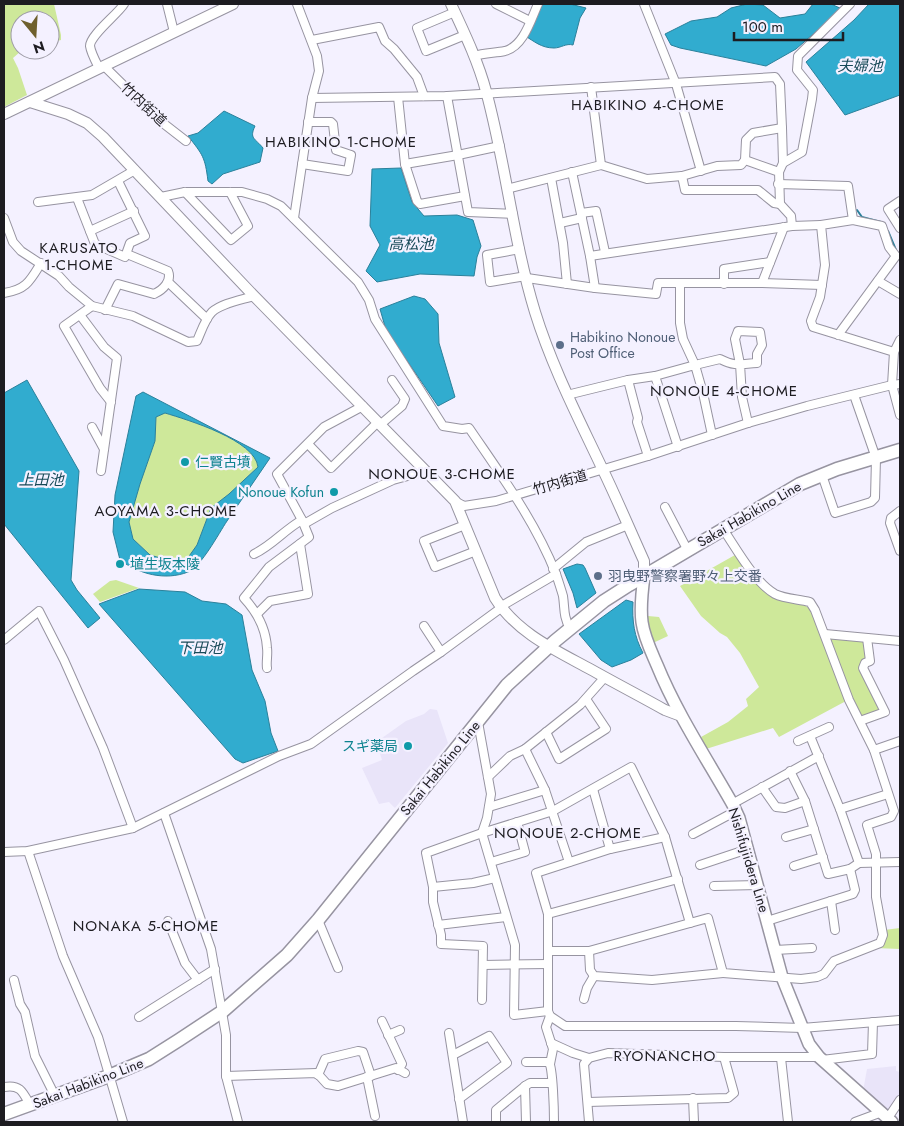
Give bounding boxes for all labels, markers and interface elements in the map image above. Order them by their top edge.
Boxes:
north arrow [10,10,60,60]
scale bar [734,10,843,42]
text: 100 m [742,16,783,38]
text: N [31,36,47,59]
water label: 夫婦池 [837,55,884,77]
street label: 竹内街道 [117,78,171,130]
district label: HABIKINO 4-CHOME [571,94,725,116]
district label: HABIKINO 1-CHOME [265,131,417,153]
water label: 高松池 [388,233,435,255]
district label: KARUSATO 1-CHOME [39,237,119,276]
place label: Habikino Nonoue Post Office [570,327,675,363]
marker: Habikino Nonoue Post Office [554,339,566,351]
district label: NONOUE 4-CHOME [650,380,798,402]
place label: 仁賢古墳 [195,452,251,472]
marker: 仁賢古墳 [179,456,191,468]
district label: NONOUE 3-CHOME [368,463,516,485]
street label: 竹内街道 [530,465,590,499]
water label: 上田池 [18,469,65,491]
street label: Sakai Habikino Line [693,476,805,552]
place label: Nonoue Kofun [238,482,324,502]
marker: Nonoue Kofun [328,486,340,498]
district label: AOYAMA 3-CHOME [95,500,237,522]
place label: 埴生坂本陵 [130,554,200,574]
marker: 埴生坂本陵 [114,558,126,570]
place label: 羽曳野警察署野々上交番 [608,566,762,586]
marker: 羽曳野警察署野々上交番 [592,570,604,582]
water label: 下田池 [177,637,224,659]
street label: Sakai Habikino Line [395,716,485,820]
place label: スギ薬局 [342,736,398,756]
marker: スギ薬局 [402,740,414,752]
street label: Nishifujiidera Line [724,805,774,915]
district label: NONOUE 2-CHOME [494,822,642,844]
district label: NONAKA 5-CHOME [73,915,219,937]
district label: RYONANCHO [614,1045,716,1067]
street label: Sakai Habikino Line [30,1053,146,1113]

